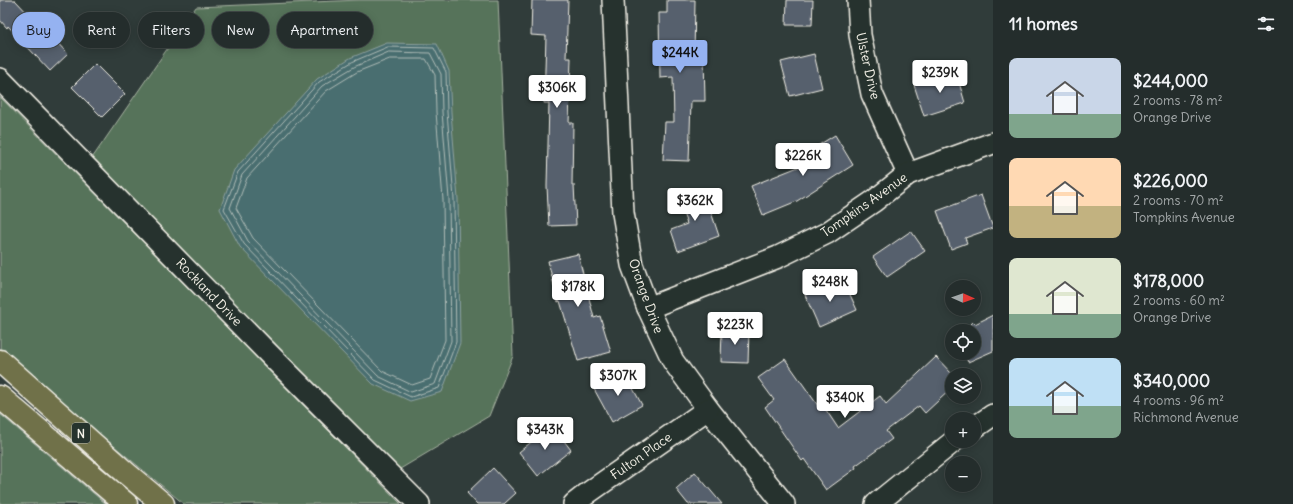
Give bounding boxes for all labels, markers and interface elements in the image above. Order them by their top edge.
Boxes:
chip: Buy [12,12,65,48]
chip: Rent [73,12,130,48]
chip: Filters [138,12,204,48]
chip: New [212,12,269,48]
chip: Apartment [277,12,373,48]
text: 11 homes [1009,13,1078,35]
icon: filters [1255,13,1277,35]
street label: Ulster Drive [852,31,884,101]
pin: $244K [652,40,708,74]
text: $244K [661,44,699,61]
pin: $239K [912,60,968,94]
text: $239K [921,64,959,81]
text: $244,000 [1133,70,1208,92]
icon: home [1041,74,1089,122]
pin: $306K [529,75,585,109]
text: $306K [538,79,576,96]
text: 2 rooms · 78 m² [1133,92,1223,109]
text: Orange Drive [1133,109,1211,126]
pin: $226K [775,143,831,177]
text: $226K [785,147,822,164]
street label: Tompkins Avenue [817,169,911,241]
text: $226,000 [1133,170,1208,192]
icon: home [1041,174,1089,222]
pin: $362K [667,188,723,222]
text: $362K [676,192,714,209]
text: 2 rooms · 70 m² [1133,192,1224,209]
text: Tompkins Avenue [1133,209,1235,226]
street label: Rockland Drive [172,254,246,330]
street label: Orange Drive [625,256,667,336]
pin: $248K [802,269,858,303]
text: $178,000 [1133,270,1204,292]
text: $248K [811,273,849,290]
pin: $178K [550,274,606,308]
icon: home [1041,274,1089,322]
text: $178K [561,278,595,295]
north arrow [945,280,981,316]
map controls [945,280,981,492]
text: 2 rooms · 60 m² [1133,292,1225,309]
text: Orange Drive [1133,309,1211,326]
pin: $223K [707,312,763,346]
text: $223K [717,316,753,333]
button: locate [945,324,981,360]
pin: $307K [590,363,646,397]
text: $307K [599,367,637,384]
button: layers [945,368,981,404]
text: $340,000 [1133,370,1210,392]
icon: home [1041,374,1089,422]
pin: $340K [817,385,873,419]
text: $340K [826,389,864,406]
text: 4 rooms · 96 m² [1133,392,1224,409]
text: Richmond Avenue [1133,409,1239,426]
button: + [945,412,981,448]
pin: $343K [517,417,573,451]
text: $343K [526,421,564,438]
road number: N [72,423,90,443]
street label: Fulton Place [607,429,675,483]
button: − [945,456,981,492]

